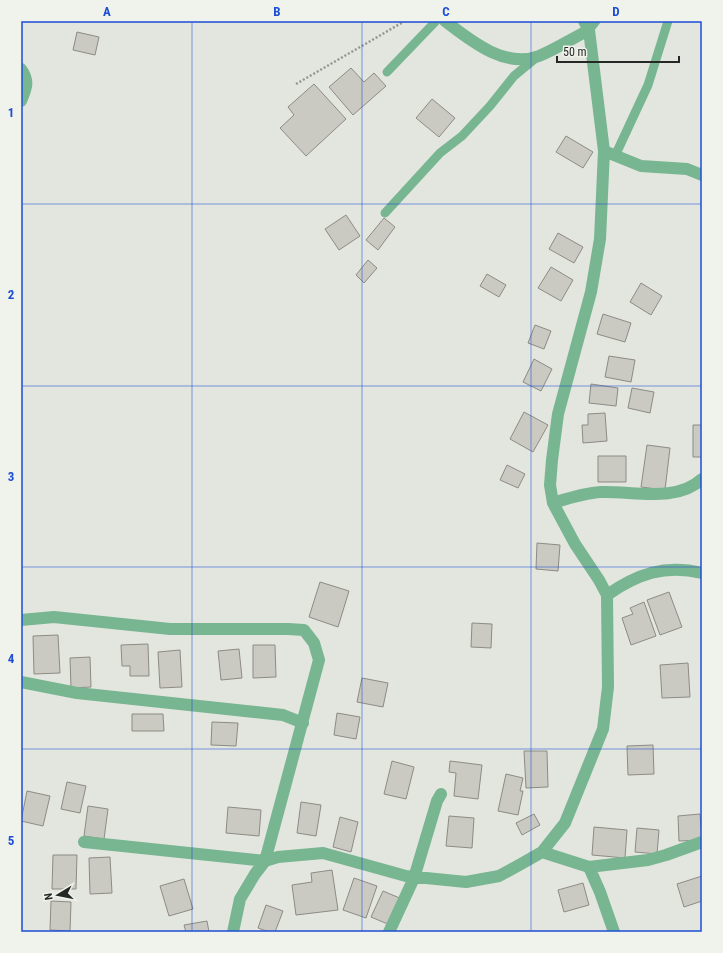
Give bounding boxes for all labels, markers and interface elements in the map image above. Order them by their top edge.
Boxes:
text: A [103,4,111,19]
text: B [273,4,281,19]
text: C [442,4,450,19]
text: D [612,4,620,19]
scale bar [557,38,679,64]
text: 50 m [563,45,587,59]
text: 1 [8,105,14,120]
text: 2 [8,287,15,302]
text: 3 [8,469,14,484]
text: 4 [8,651,15,666]
text: 5 [8,833,15,848]
north arrow [38,875,78,915]
text: N [42,892,56,901]

